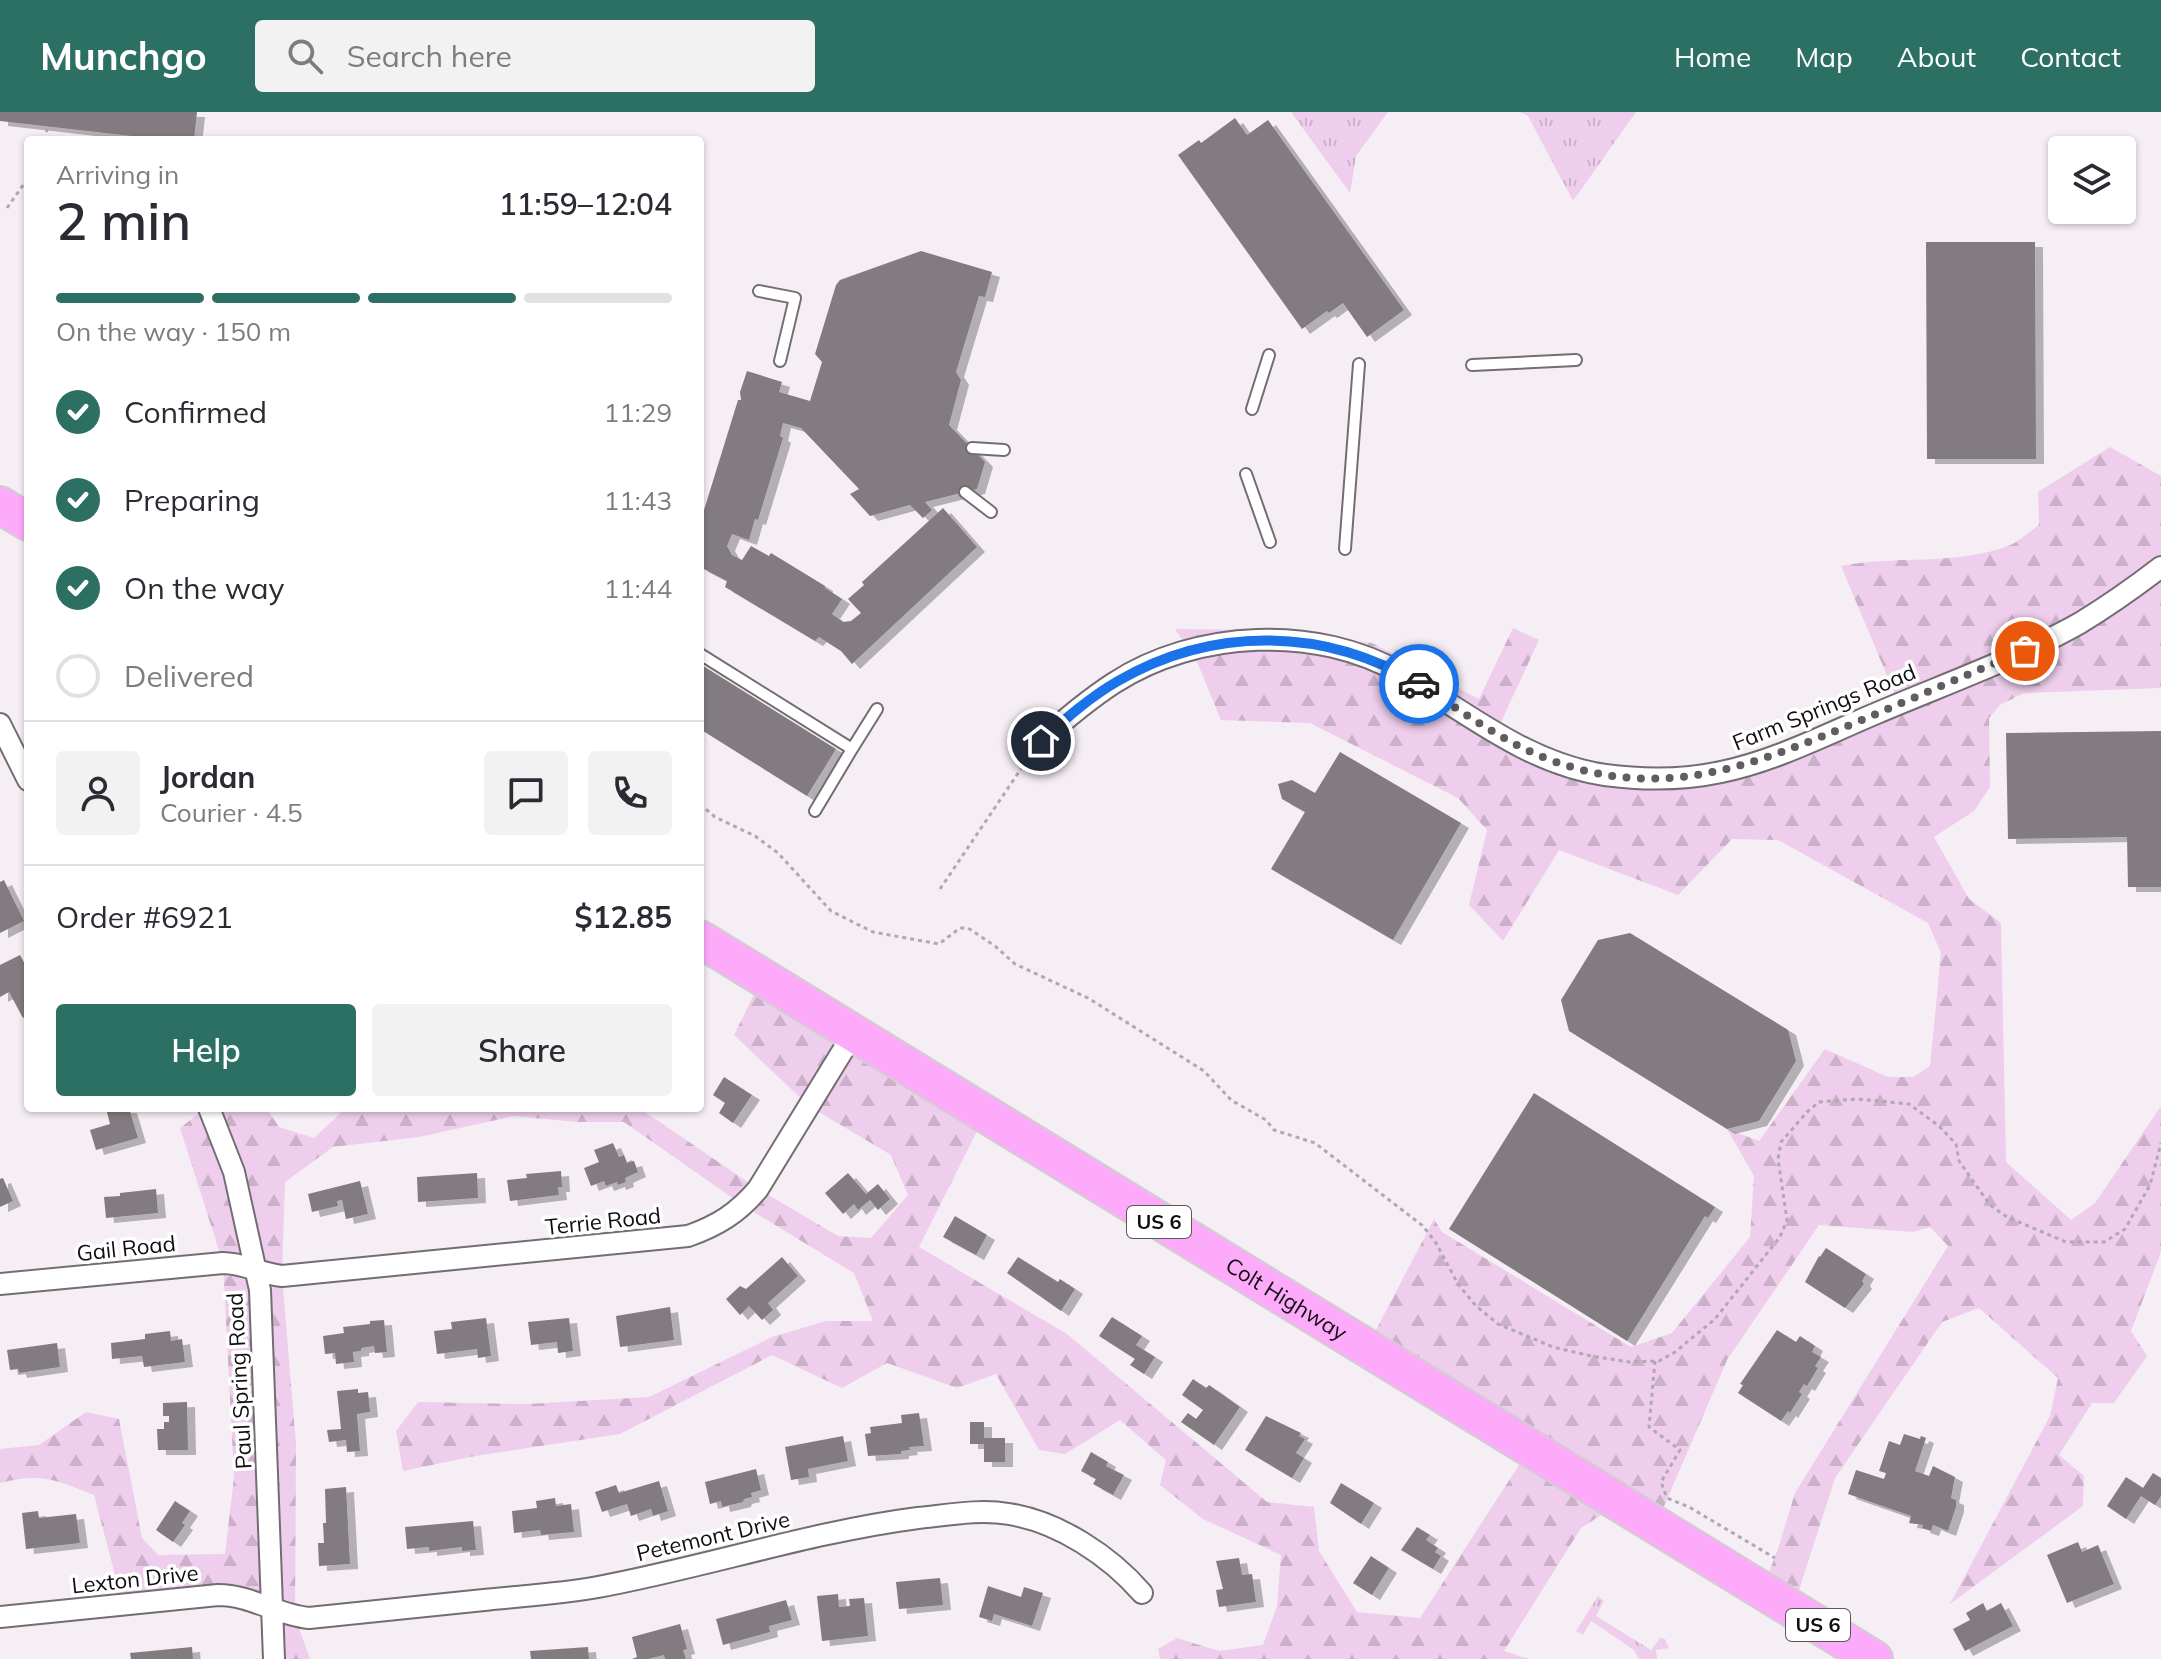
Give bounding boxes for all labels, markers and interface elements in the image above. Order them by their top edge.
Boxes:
search box [255,20,815,92]
text: Munchgo [40,32,207,80]
icon: search [283,34,327,78]
text: Search here [347,37,512,75]
text: Home [1674,39,1751,74]
text: Map [1795,39,1853,74]
text: About [1897,39,1976,74]
text: Contact [2020,39,2121,74]
map controls [2048,136,2136,224]
button: layers [2048,136,2136,224]
text: Arriving in [56,158,179,191]
text: 11:59–12:04 [499,185,672,223]
text: 2 min [56,188,191,253]
text: On the way · 150 m [56,315,291,348]
icon: check [56,390,100,434]
text: Confirmed [124,393,267,431]
text: 11:29 [604,396,672,429]
icon: check [56,478,100,522]
text: Preparing [124,481,260,519]
text: 11:43 [604,484,672,517]
icon: check [56,566,100,610]
text: On the way [124,569,284,607]
text: 11:44 [604,572,672,605]
pin [1991,617,2059,685]
icon: bag [2003,629,2047,673]
courier [1379,644,1459,724]
text: Delivered [124,657,254,695]
street label: Farm Springs Road [1728,657,1920,757]
icon: car [1397,662,1441,706]
pin [1007,707,1075,775]
icon: home [1019,719,1063,763]
button: person [56,751,140,835]
button: chat [484,751,568,835]
button: phone [588,751,672,835]
text: Jordan [160,758,255,796]
text: Courier · 4.5 [160,796,303,829]
text: Order #6921 [56,898,233,936]
text: $12.85 [575,898,672,936]
button: Help [56,1004,356,1096]
button: Share [372,1004,672,1096]
street label: Terrie Road [544,1201,662,1241]
road number: US 6 [1127,1206,1191,1238]
street label: Gail Road [75,1229,177,1267]
street label: Colt Highway [1221,1251,1353,1347]
street label: Paul Spring Road [220,1292,258,1470]
street label: Petemont Drive [633,1505,793,1567]
street label: Lexton Drive [70,1558,200,1600]
road number: US 6 [1786,1609,1850,1641]

